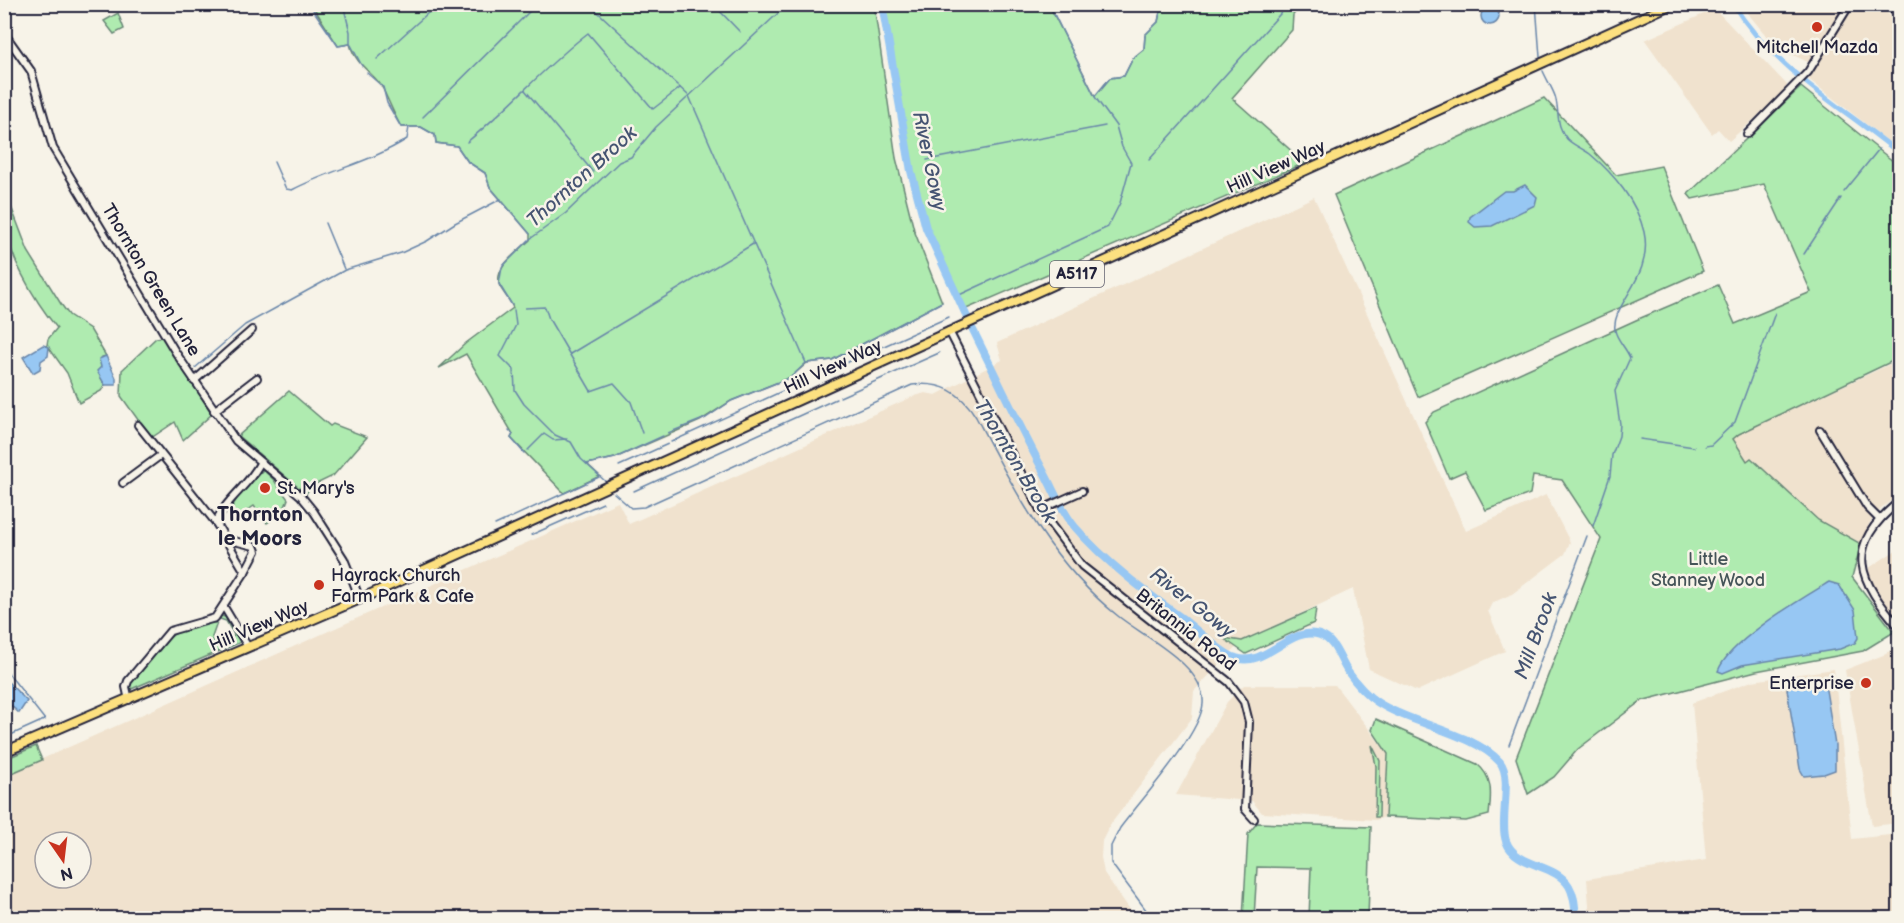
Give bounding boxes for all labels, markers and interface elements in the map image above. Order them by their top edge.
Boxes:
marker: Mitchell Mazda [1810,20,1824,34]
place label: Mitchell Mazda [1756,37,1878,58]
water label: River Gowy [907,109,951,214]
water label: Thornton Brook [522,121,643,233]
street label: Hill View Way [1223,136,1329,198]
street label: Thornton Green Lane [97,200,205,360]
road number: A5117 [1050,261,1104,287]
street label: Hill View Way [781,335,886,399]
water label: Thornton Brook [969,395,1062,528]
place label: St. Mary's [277,478,355,499]
marker: St. Mary's [258,481,272,495]
district label: Thornton le Moors [217,502,303,551]
park label: Little Stanney Wood [1651,549,1765,591]
water label: River Gowy [1145,562,1240,644]
place label: Hayrack Church Farm Park & Cafe [331,565,474,607]
marker: Hayrack Church Farm Park & Cafe [312,578,326,592]
street label: Britannia Road [1132,584,1240,676]
water label: Mill Brook [1509,588,1563,683]
street label: Hill View Way [206,595,313,656]
place label: Enterprise [1769,673,1854,694]
marker: Enterprise [1859,676,1873,690]
north arrow [33,830,93,890]
text: N [58,862,74,884]

